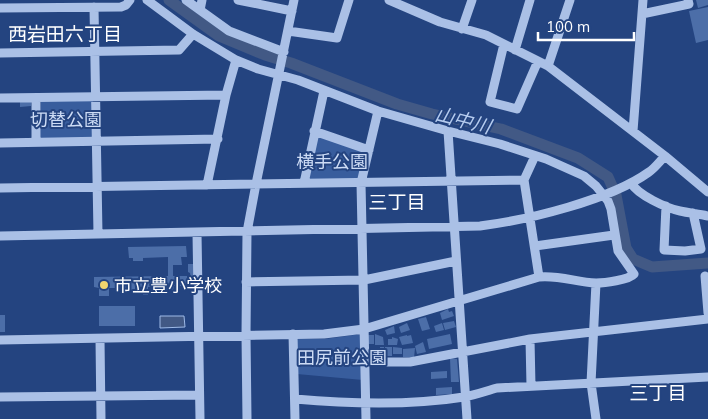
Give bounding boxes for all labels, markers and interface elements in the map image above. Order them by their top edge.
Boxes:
scale bar [538,10,634,42]
text: 100 m [546,17,590,36]
district label: 西岩田六丁目 [8,22,122,46]
water label: 山中川 [432,101,495,139]
park label: 切替公園 [30,108,102,131]
park label: 横手公園 [296,150,368,173]
district label: 三丁目 [368,190,426,214]
place label: 市立豊小学校 [114,274,222,297]
marker: 市立豊小学校 [98,279,110,291]
park label: 田尻前公園 [297,346,387,369]
district label: 三丁目 [629,381,687,405]

